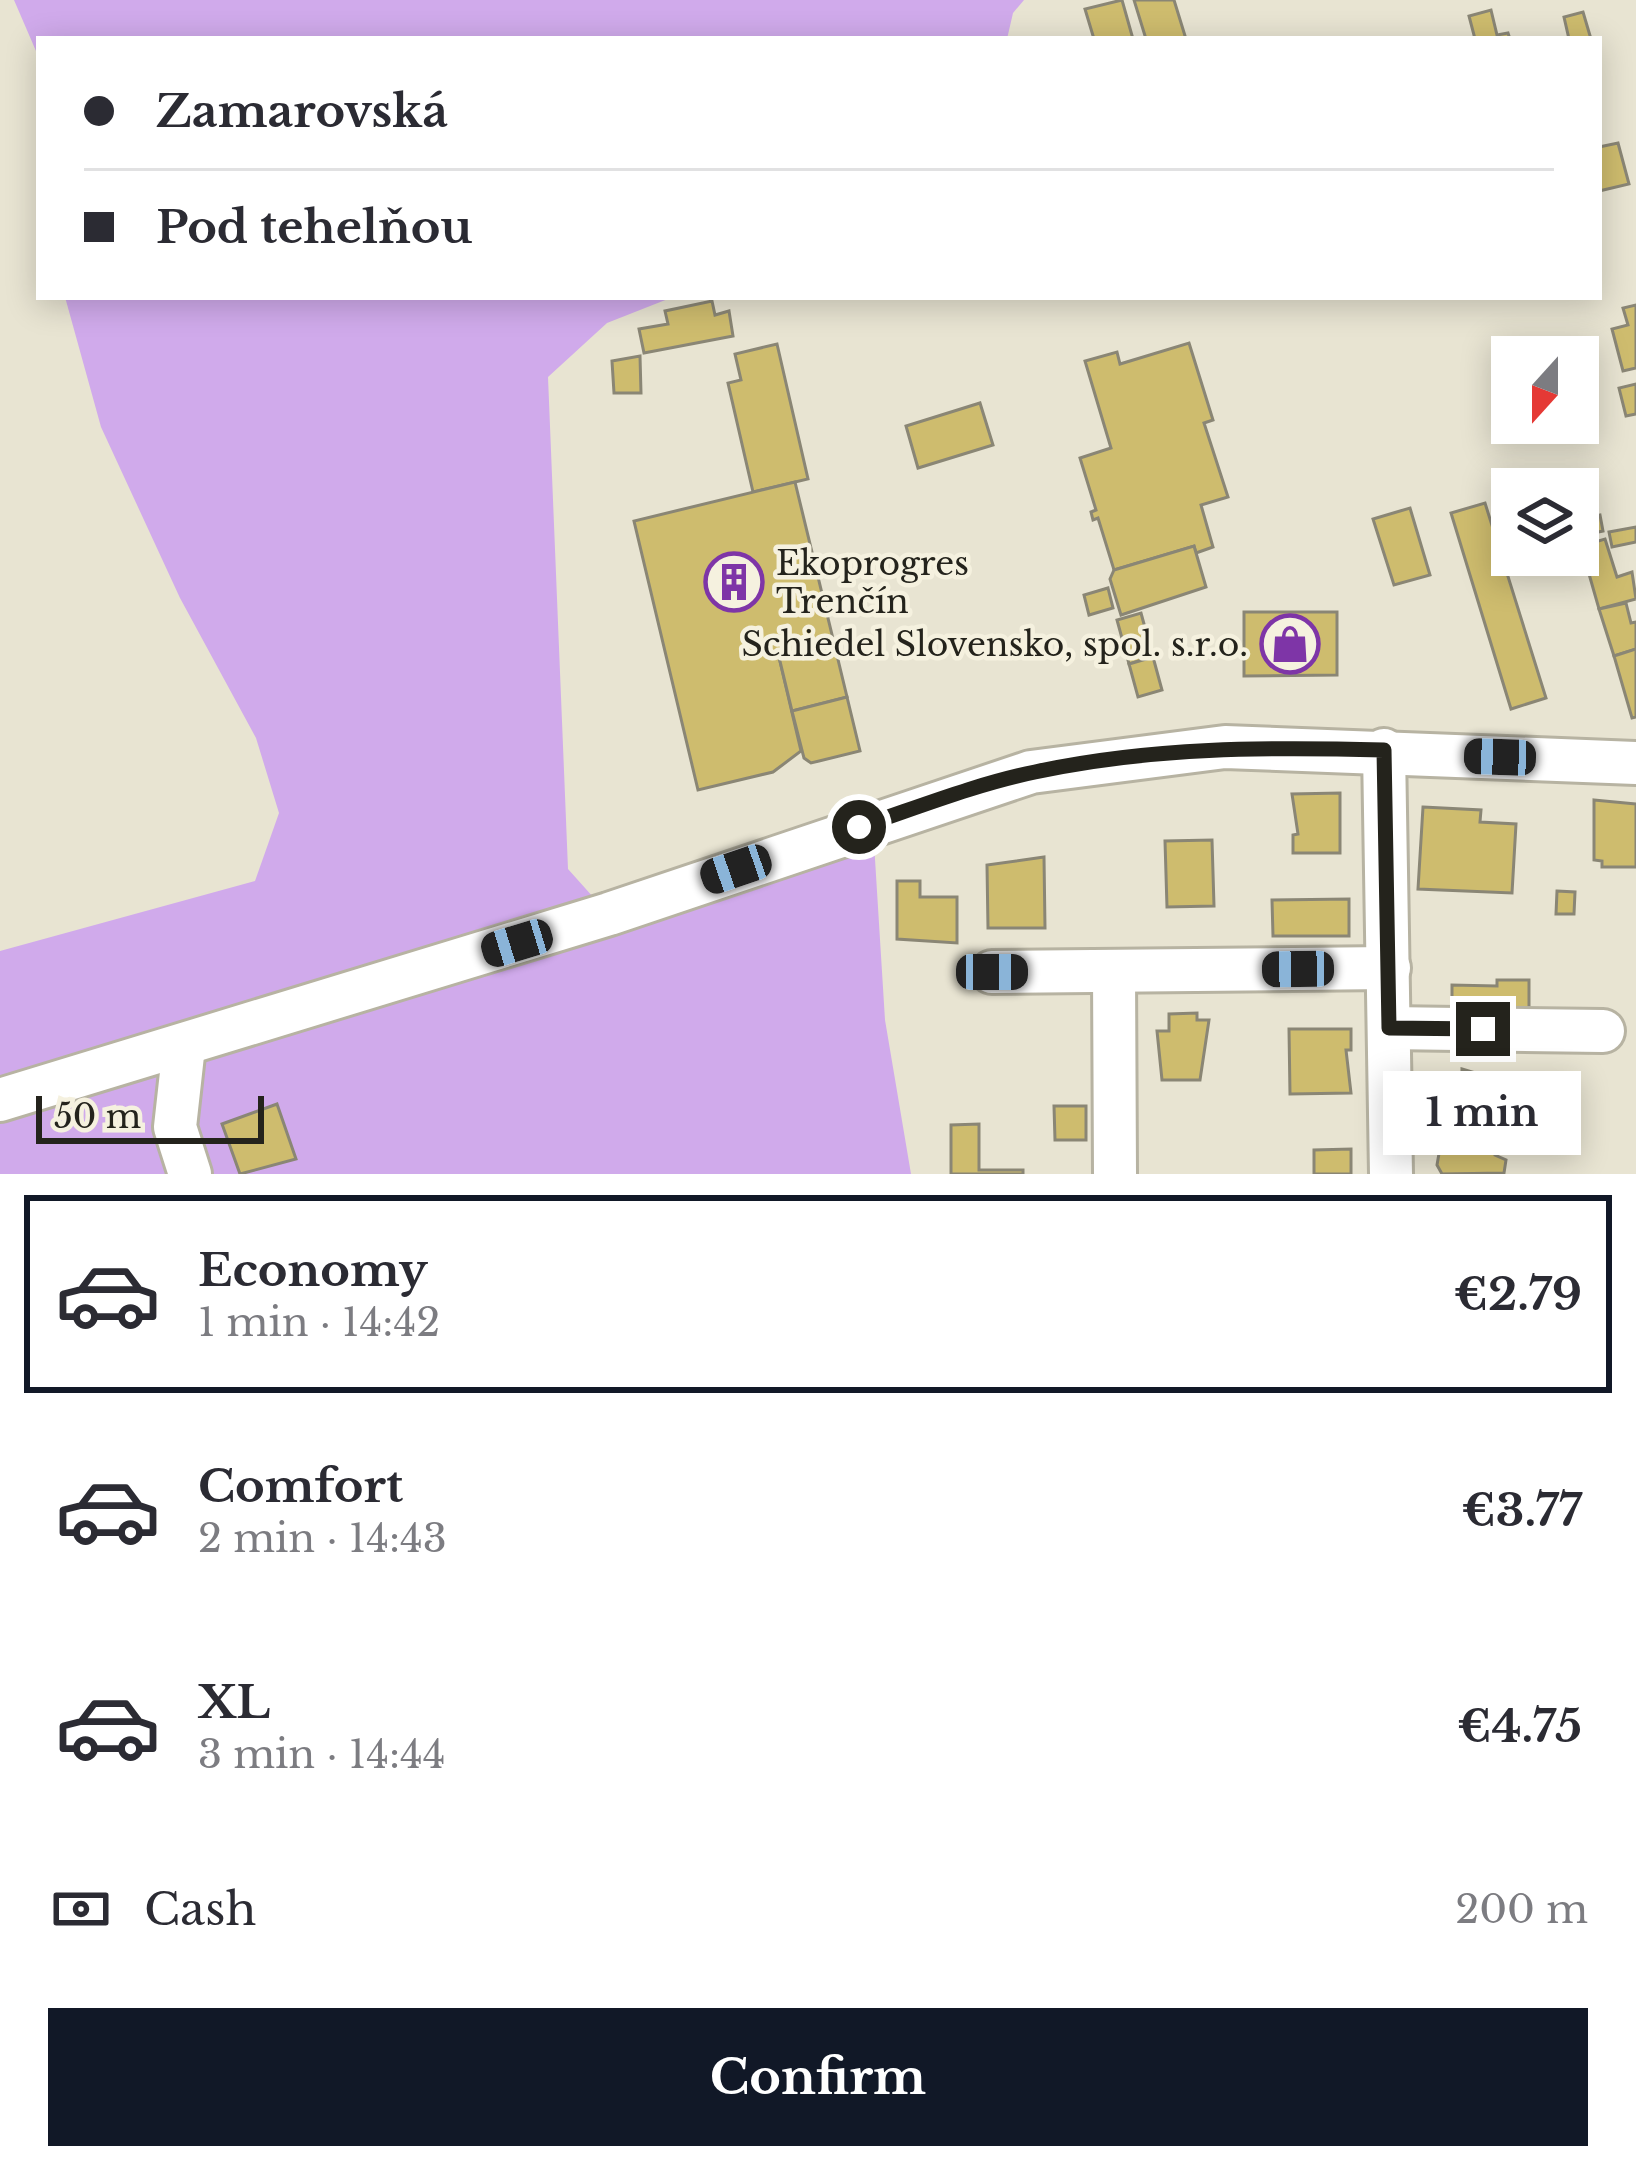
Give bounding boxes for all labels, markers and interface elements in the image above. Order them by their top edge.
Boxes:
text: Zamarovská [156,83,448,139]
text: Pod tehelňou [156,199,472,255]
north arrow [1491,336,1599,444]
map controls [1491,336,1599,576]
button: layers [1491,468,1599,576]
place label: Ekoprogres Trenčín [776,543,969,622]
building icon: Ekoprogres Trenčín [703,551,765,613]
shop icon: Schiedel Slovensko, spol. s.r.o. [1259,613,1321,675]
place label: Schiedel Slovensko, spol. s.r.o. [741,624,1248,665]
car [1463,738,1537,776]
route start [832,800,886,854]
car [696,840,776,898]
car [477,915,557,971]
car [1262,950,1334,988]
car [956,954,1028,990]
route end [1456,1002,1510,1056]
callout: 1 min [1384,1071,1582,1155]
text: 1 min [1426,1088,1538,1137]
scale bar [36,1090,264,1143]
text: 50 m [54,1096,141,1137]
icon: car [54,1240,162,1348]
text: Economy [198,1242,428,1298]
text: €2.79 [1454,1266,1582,1322]
text: 1 min · 14:42 [198,1298,440,1347]
icon: car [54,1456,162,1564]
text: Comfort [198,1458,403,1514]
text: €3.77 [1461,1482,1582,1538]
text: 2 min · 14:43 [198,1514,447,1563]
icon: car [54,1672,162,1780]
text: XL [198,1674,270,1730]
text: €4.75 [1457,1698,1582,1754]
text: 3 min · 14:44 [198,1730,446,1779]
icon: cash [48,1876,114,1942]
text: Cash [144,1881,256,1937]
text: 200 m [1455,1885,1588,1934]
button: Confirm [48,2008,1588,2146]

